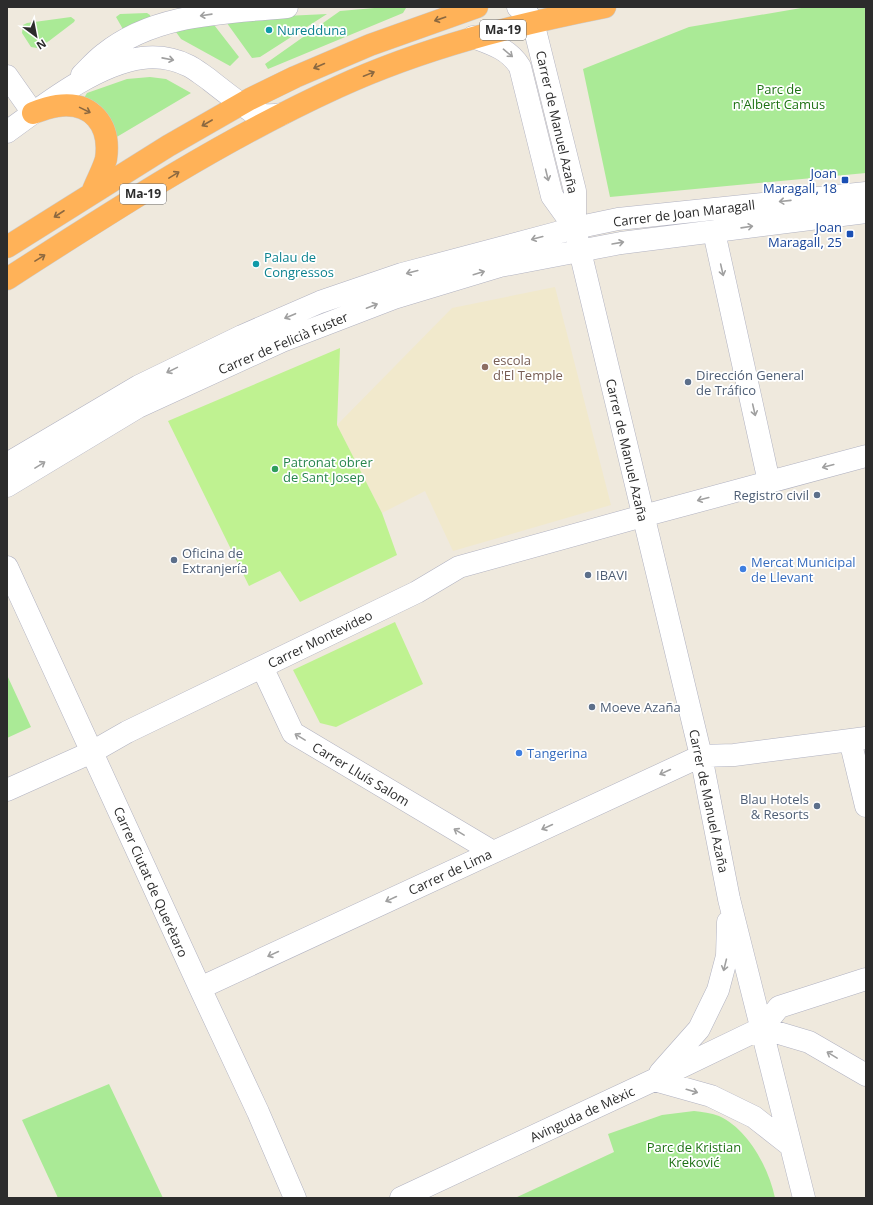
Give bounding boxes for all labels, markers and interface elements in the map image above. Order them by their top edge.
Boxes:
one-way arrow [200,11,213,19]
north arrow [16,16,56,56]
one-way arrow [435,16,447,24]
road number: Ma-19 [480,20,526,40]
place label: Nuredduna [277,21,346,39]
marker: Nuredduna [264,25,274,35]
text: N [34,36,49,54]
one-way arrow [503,49,513,58]
street label: Carrer de Manuel Azaña [532,49,582,195]
one-way arrow [161,55,174,63]
one-way arrow [313,63,325,71]
one-way arrow [362,70,374,78]
park label: Parc de n'Albert Camus [733,80,825,113]
one-way arrow [78,107,90,114]
one-way arrow [201,120,213,128]
place label: Joan Maragall, 18 [763,164,837,197]
one-way arrow [544,168,551,181]
one-way arrow [168,170,180,178]
marker: Joan Maragall, 18 [840,175,850,185]
road number: Ma-19 [120,184,166,204]
street label: Carrer de Joan Maragall [612,195,756,231]
one-way arrow [779,197,792,205]
one-way arrow [54,210,65,218]
place label: Joan Maragall, 25 [768,218,842,251]
one-way arrow [740,223,753,231]
marker: Joan Maragall, 25 [845,229,855,239]
one-way arrow [531,235,544,242]
one-way arrow [611,239,624,247]
place label: Palau de Congressos [264,248,334,281]
one-way arrow [34,254,46,262]
marker: Palau de Congressos [251,259,261,269]
one-way arrow [719,263,727,276]
one-way arrow [406,269,419,276]
one-way arrow [472,269,485,276]
one-way arrow [366,302,378,310]
street label: Carrer de Felicià Fuster [215,307,351,379]
one-way arrow [284,312,296,320]
place label: escola d'El Temple [493,351,563,384]
marker: escola d'El Temple [480,362,490,372]
place label: Dirección General de Tráfico [696,366,804,399]
one-way arrow [166,367,178,374]
street label: Carrer de Manuel Azaña [602,377,652,523]
marker: Dirección General de Tráfico [683,377,693,387]
one-way arrow [750,403,758,416]
place label: Patronat obrer de Sant Josep [283,453,373,486]
one-way arrow [34,461,45,469]
one-way arrow [822,463,835,470]
marker: Patronat obrer de Sant Josep [270,464,280,474]
place label: Registro civil [733,486,809,504]
marker: Registro civil [812,490,822,500]
one-way arrow [696,496,709,504]
place label: Oficina de Extranjería [182,544,248,577]
place label: Mercat Municipal de Llevant [751,553,856,586]
marker: Oficina de Extranjería [169,555,179,565]
marker: Mercat Municipal de Llevant [738,564,748,574]
place label: IBAVI [596,566,628,584]
marker: IBAVI [583,570,593,580]
street label: Carrer Montevideo [265,606,375,672]
place label: Moeve Azaña [600,698,681,716]
marker: Moeve Azaña [587,702,597,712]
street label: Carrer de Manuel Azaña [685,728,733,874]
one-way arrow [294,732,306,740]
street label: Carrer Lluís Salom [309,738,413,810]
place label: Tangerina [527,744,588,762]
marker: Tangerina [514,748,524,758]
one-way arrow [660,769,672,776]
place label: Blau Hotels & Resorts [740,790,809,823]
marker: Blau Hotels & Resorts [812,801,822,811]
street label: Carrer Ciutat de Querètaro [110,804,192,960]
one-way arrow [542,824,554,831]
one-way arrow [453,828,465,836]
street label: Carrer de Lima [405,845,495,899]
one-way arrow [386,896,398,904]
one-way arrow [268,951,280,958]
one-way arrow [720,959,728,972]
one-way arrow [827,1051,839,1059]
street label: Avinguda de Mèxic [527,1082,637,1146]
one-way arrow [685,1087,698,1095]
park label: Parc de Kristian Kreković [647,1138,741,1171]

